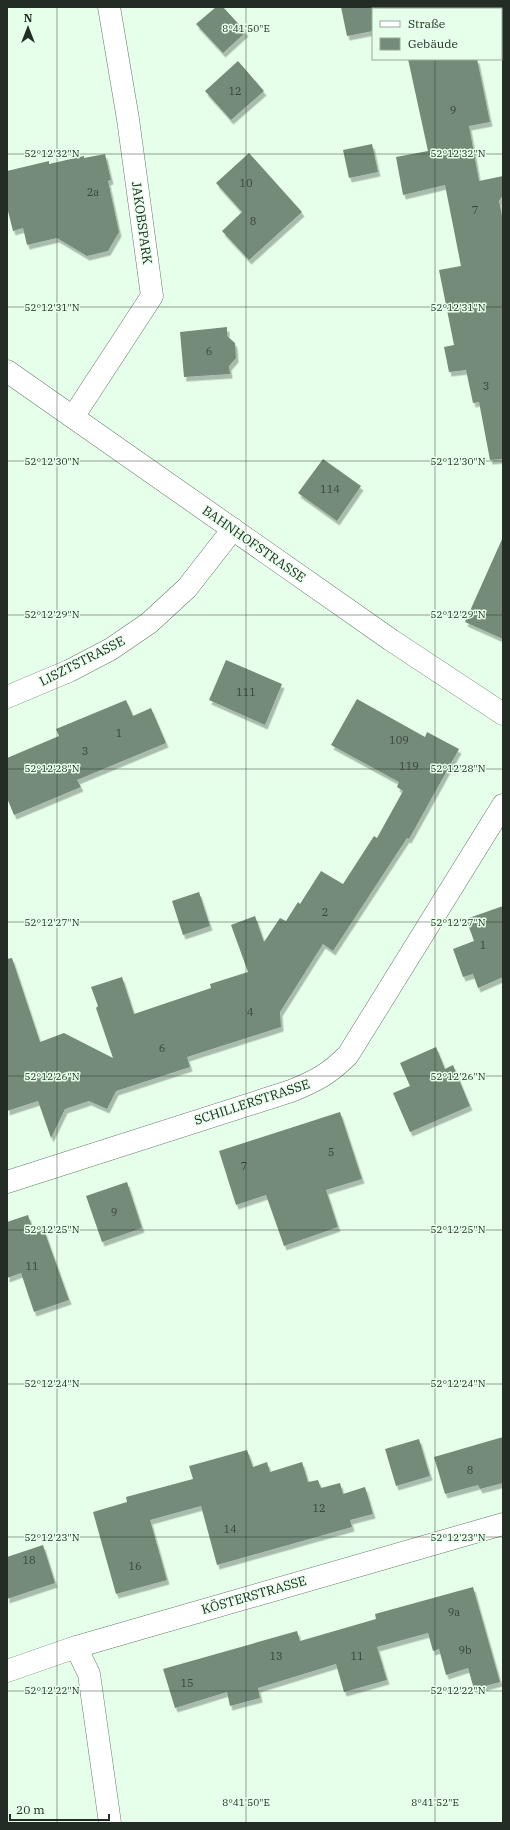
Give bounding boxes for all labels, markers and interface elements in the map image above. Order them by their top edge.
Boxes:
north arrow [8,8,48,48]
legend [372,8,502,60]
text: N [24,11,33,25]
text: Straße [408,16,445,31]
text: 8°41'50"E [222,22,270,35]
text: Gebäude [408,36,458,51]
house number: 12 [228,84,242,98]
house number: 9 [450,103,456,117]
text: 52°12'32"N [25,147,80,160]
text: 52°12'32"N [431,147,486,160]
house number: 10 [239,176,253,190]
street label: JAKOBSPARK [128,180,156,266]
house number: 2a [87,185,99,199]
house number: 7 [472,203,478,217]
house number: 8 [250,214,256,228]
text: 52°12'31"N [25,301,80,314]
text: 52°12'31"N [431,301,486,314]
house number: 6 [206,344,212,358]
house number: 3 [483,379,489,393]
text: 52°12'30"N [25,455,80,468]
text: 52°12'30"N [431,455,486,468]
house number: 114 [320,482,340,496]
street label: BAHNHOFSTRASSE [199,502,309,586]
text: 52°12'29"N [25,608,80,621]
text: 52°12'29"N [431,608,486,621]
street label: LISZTSTRASSE [36,632,128,690]
house number: 111 [236,685,256,699]
house number: 1 [116,726,122,740]
house number: 109 [389,733,409,747]
house number: 3 [82,744,88,758]
house number: 119 [399,759,419,773]
text: 52°12'28"N [25,762,80,775]
text: 52°12'28"N [431,762,486,775]
house number: 2 [322,905,328,919]
text: 52°12'27"N [25,916,80,929]
text: 52°12'27"N [431,916,486,929]
house number: 1 [480,938,486,952]
house number: 4 [247,1005,254,1019]
house number: 6 [159,1041,165,1055]
text: 52°12'26"N [25,1070,80,1083]
text: 52°12'26"N [431,1070,486,1083]
street label: SCHILLERSTRASSE [192,1075,312,1129]
house number: 5 [328,1145,334,1159]
house number: 7 [241,1159,247,1173]
house number: 9 [111,1205,117,1219]
text: 52°12'25"N [25,1223,80,1236]
text: 52°12'25"N [431,1223,486,1236]
house number: 11 [25,1259,39,1273]
text: 52°12'24"N [25,1377,80,1390]
text: 52°12'24"N [431,1377,486,1390]
house number: 8 [467,1463,473,1477]
house number: 12 [312,1501,326,1515]
house number: 14 [223,1522,237,1536]
text: 52°12'23"N [25,1531,80,1544]
text: 52°12'23"N [431,1531,486,1544]
house number: 18 [22,1553,36,1567]
house number: 16 [128,1559,142,1573]
street label: KÖSTERSTRASSE [200,1572,308,1618]
house number: 9a [448,1605,460,1619]
house number: 9b [458,1643,472,1657]
house number: 13 [269,1649,283,1663]
house number: 11 [350,1649,364,1663]
house number: 15 [180,1676,194,1690]
text: 52°12'22"N [25,1684,80,1697]
text: 52°12'22"N [431,1684,486,1697]
scale bar [10,1796,109,1822]
text: 8°41'50"E [222,1796,270,1809]
text: 8°41'52"E [411,1796,459,1809]
text: 20 m [16,1802,45,1817]

